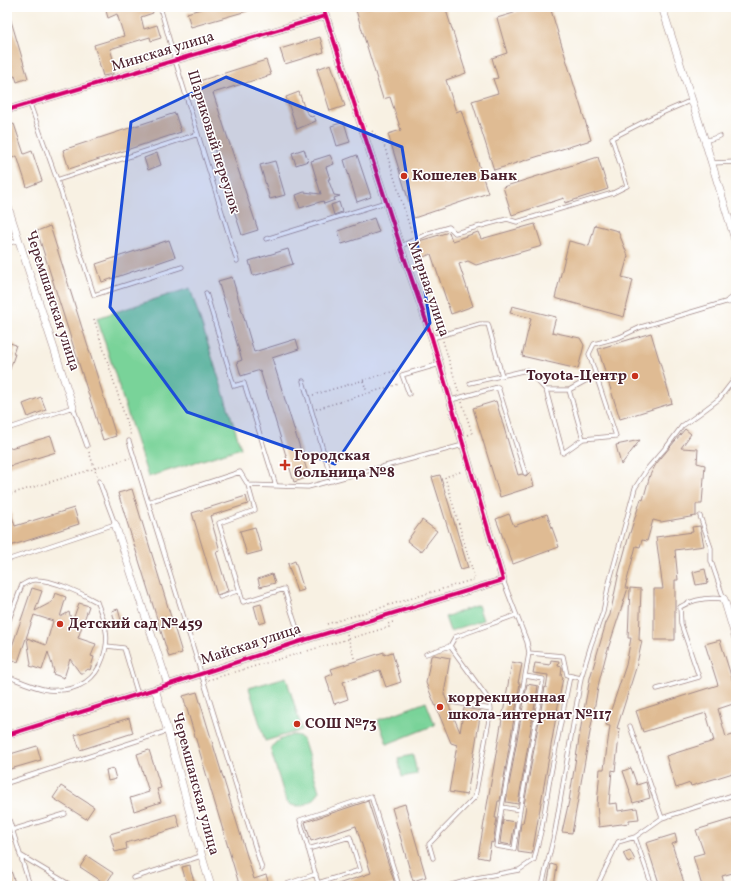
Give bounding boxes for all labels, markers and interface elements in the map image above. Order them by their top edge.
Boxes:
street label: Минская улица [109,26,217,78]
street label: Шариковый переулок [181,68,245,216]
place label: Кошелев Банк [412,166,517,187]
marker: Кошелев Банк [399,171,409,181]
street label: Черемшанская улица [19,228,85,374]
street label: Мирная улица [402,238,454,340]
place label: Toyota-Центр [526,366,627,387]
marker: Toyota-Центр [630,371,640,381]
place label: Городская больница №8 [294,446,395,484]
marker: Городская больница №8 [279,459,291,471]
place label: Детский сад №459 [68,614,203,635]
marker: Детский сад №459 [55,619,65,629]
street label: Майская улица [198,619,304,671]
place label: коррекционная школа-интернат №117 [448,688,612,726]
marker: коррекционная школа-интернат №117 [435,702,445,712]
street label: Черемшанская улица [166,710,224,858]
place label: СОШ №73 [305,714,377,735]
marker: СОШ №73 [292,719,302,729]

